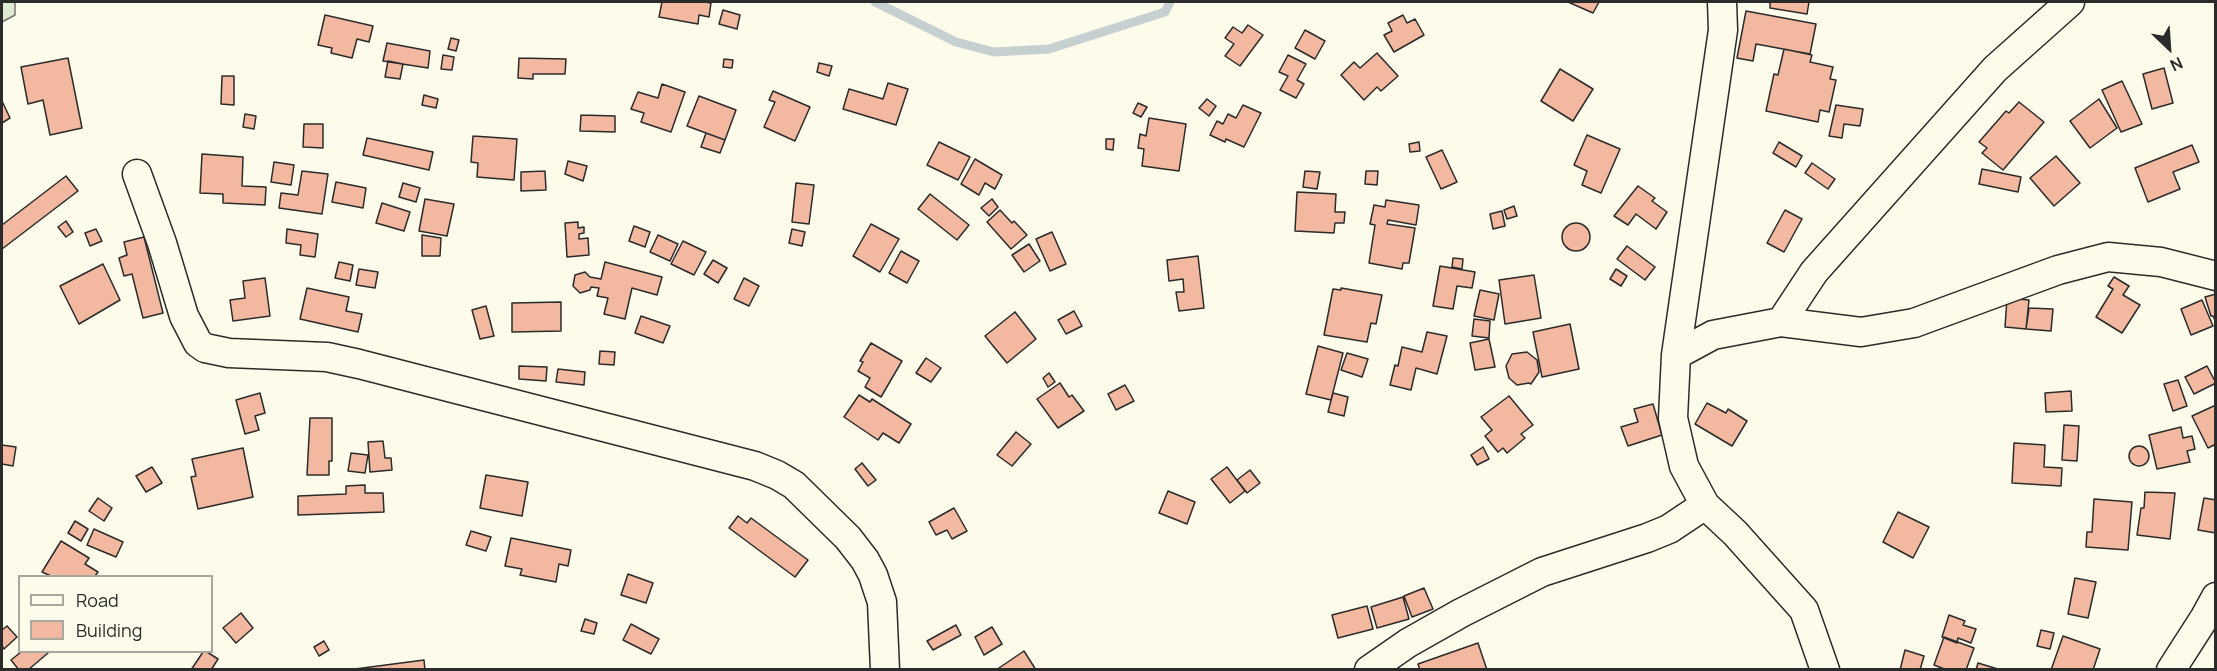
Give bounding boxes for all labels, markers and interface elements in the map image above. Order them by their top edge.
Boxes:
north arrow [2139,18,2199,78]
text: N [2167,52,2186,77]
legend [18,575,213,653]
text: Road [76,588,119,612]
text: Building [76,618,142,642]

